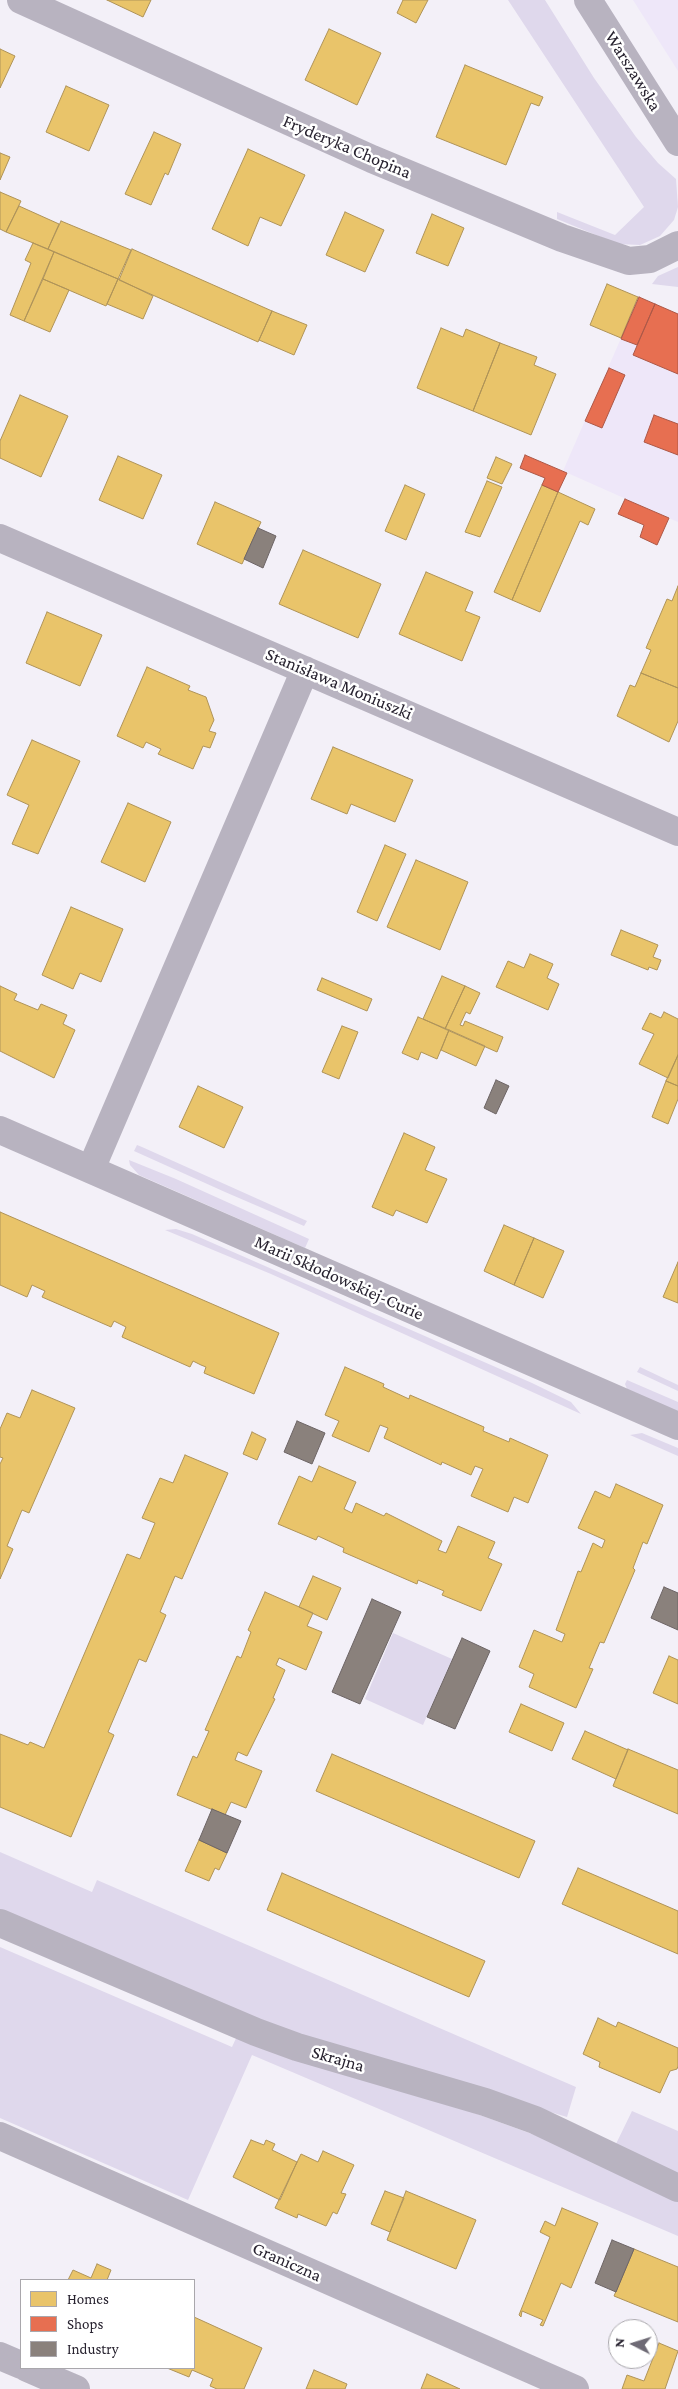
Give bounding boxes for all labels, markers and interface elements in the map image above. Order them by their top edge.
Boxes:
street label: Warszawska [600,27,666,115]
street label: Fryderyka Chopina [280,110,414,184]
street label: Stanisława Moniuszki [262,643,416,725]
street label: Marii Skłodowskiej-Curie [251,1231,427,1325]
street label: Skrajna [309,2041,367,2077]
street label: Graniczna [249,2237,325,2287]
legend [20,2279,195,2369]
text: Homes [67,2291,109,2307]
text: Shops [67,2316,103,2332]
north arrow [608,2319,658,2369]
text: N [611,2337,627,2348]
text: Industry [67,2341,119,2357]

